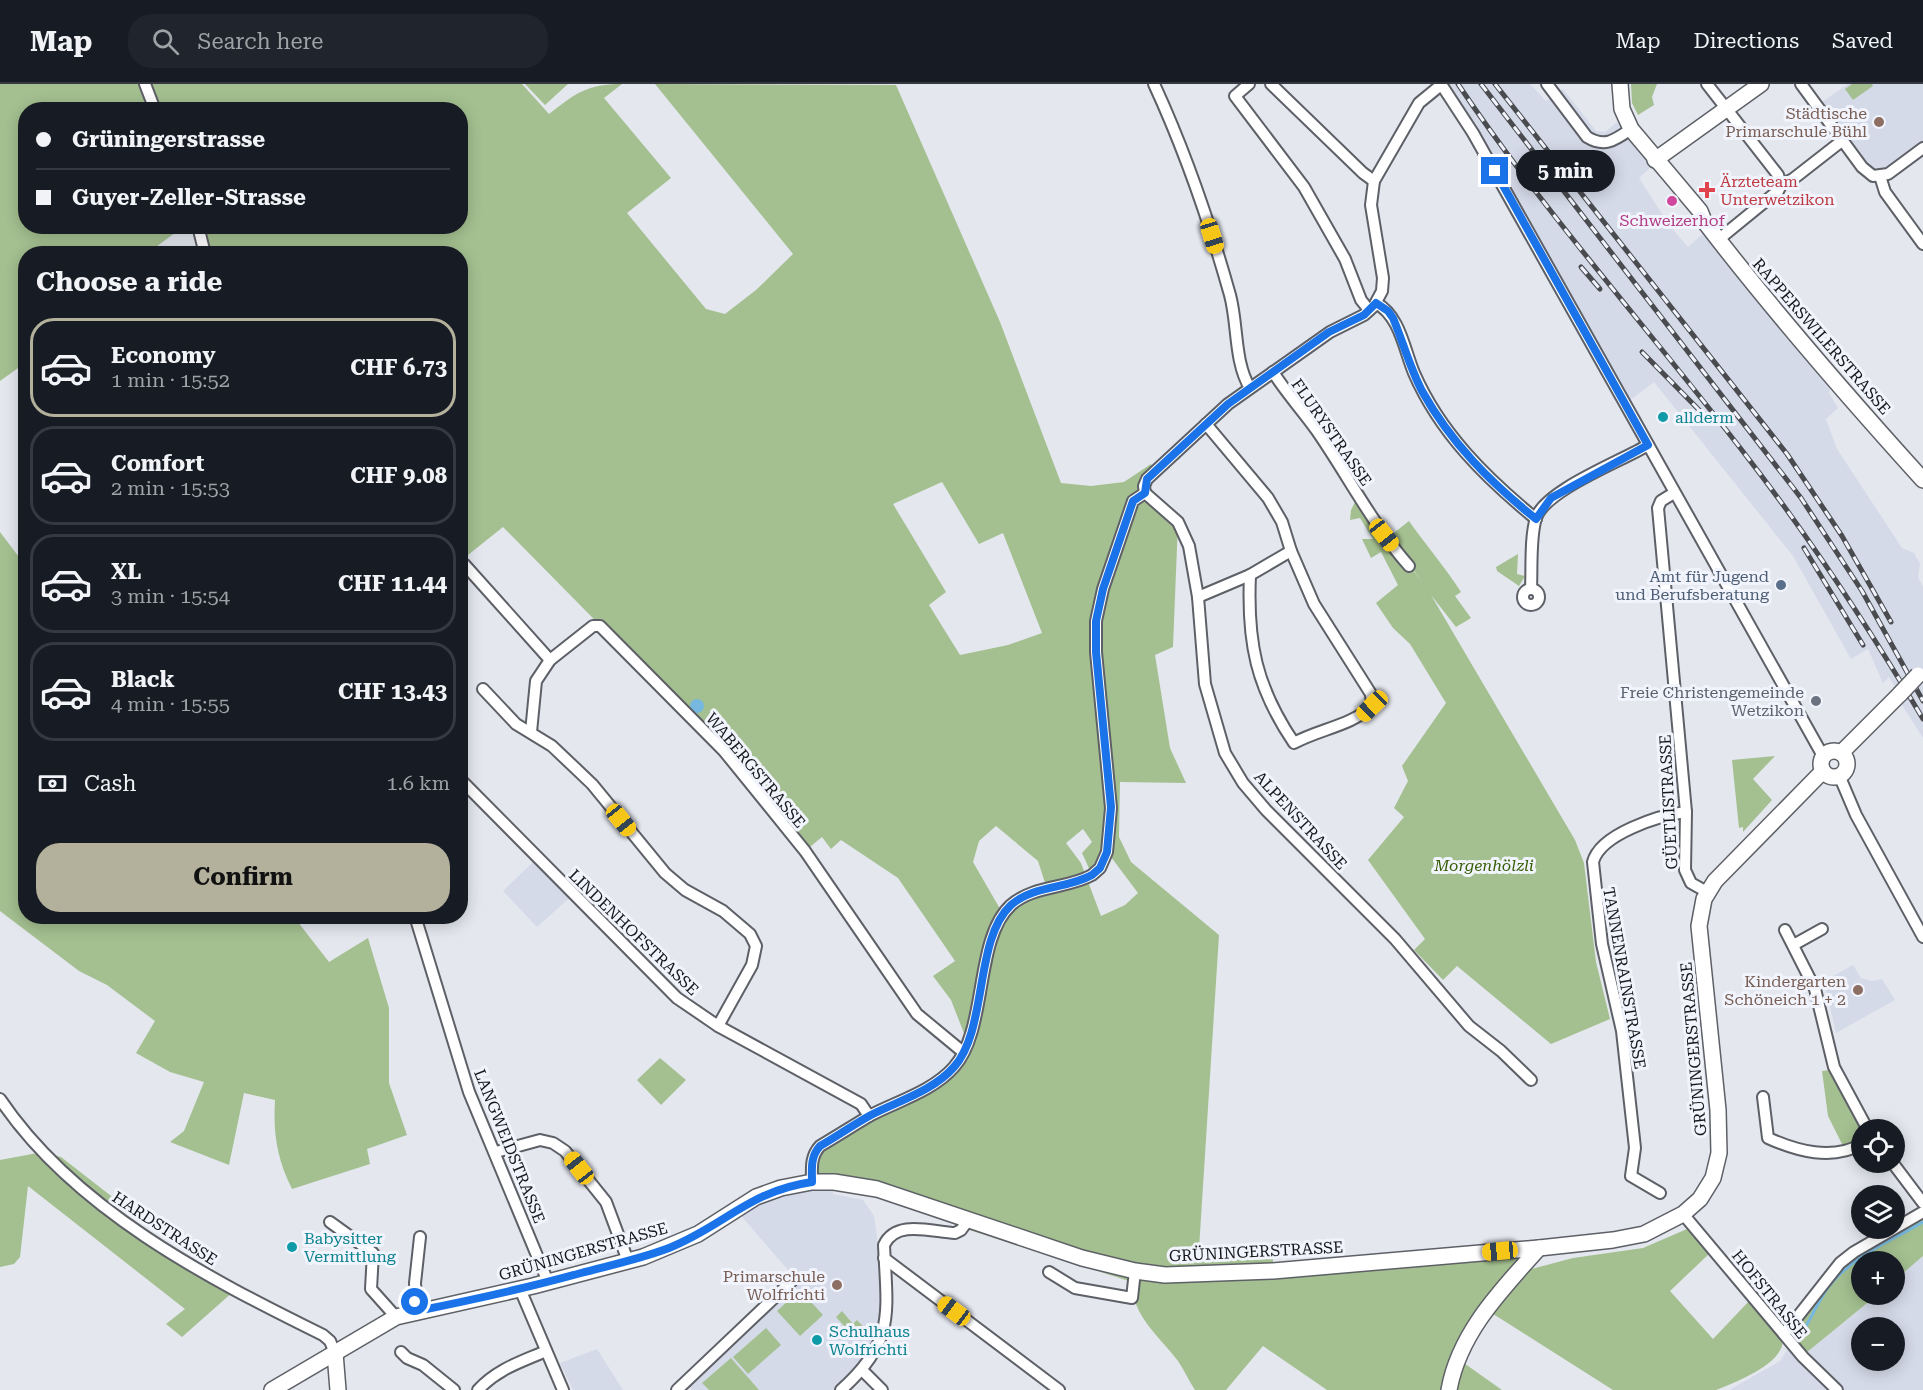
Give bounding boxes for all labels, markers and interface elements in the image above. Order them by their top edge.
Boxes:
search box [128,14,548,68]
text: Map [30,25,92,58]
icon: search [149,25,182,58]
text: Search here [197,29,323,54]
text: Map [1616,29,1660,53]
text: Directions [1693,29,1799,53]
text: Saved [1832,29,1893,53]
place label: Städtische Primarschule Bühl [1725,104,1867,141]
marker: Städtische Primarschule Bühl [1872,115,1886,129]
text: Grüningerstrasse [72,127,265,152]
callout: 5 min [1516,150,1615,192]
route end [1481,157,1508,184]
text: 5 min [1538,159,1593,183]
place label: Ärzteteam Unterwetzikon [1720,172,1835,209]
marker: Ärzteteam Unterwetzikon [1698,181,1716,199]
text: Guyer-Zeller-Strasse [72,185,306,210]
marker: Schweizerhof [1665,194,1679,208]
place label: Schweizerhof [1619,211,1725,230]
car [1198,216,1226,256]
street label: RAPPERSWILERSTRASSE [1749,254,1895,418]
text: Choose a ride [36,266,222,298]
icon: car [39,341,93,395]
text: Economy [111,343,215,368]
text: CHF 6.73 [350,355,447,380]
text: 1 min · 15:52 [111,368,230,392]
street label: FLURYSTRASSE [1288,375,1376,490]
place label: allderm [1675,408,1734,427]
marker: allderm [1656,410,1670,424]
icon: car [39,449,93,503]
text: Comfort [111,451,204,476]
text: CHF 9.08 [350,463,447,488]
text: 2 min · 15:53 [111,476,230,500]
car [1366,515,1402,555]
icon: car [39,557,93,611]
text: XL [111,559,141,584]
place label: Amt für Jugend und Berufsberatung [1615,567,1770,604]
text: CHF 11.44 [338,571,447,596]
marker: Amt für Jugend und Berufsberatung [1774,578,1788,592]
text: 3 min · 15:54 [111,584,230,608]
icon: car [39,665,93,719]
text: Black [111,667,175,692]
text: CHF 13.43 [338,679,447,704]
place label: Freie Christengemeinde Wetzikon [1620,683,1804,720]
car [1353,687,1391,725]
text: 4 min · 15:55 [111,692,230,716]
marker: Freie Christengemeinde Wetzikon [1809,694,1823,708]
street label: WABERGSTRASSE [702,709,809,832]
street label: GÜETLISTRASSE [1655,734,1682,870]
icon: cash [36,767,69,800]
street label: ALPENSTRASSE [1250,767,1351,873]
text: Cash [84,771,136,796]
text: 1.6 km [386,771,450,795]
car [603,800,639,840]
button: Confirm [36,843,450,912]
park label: Morgenhölzli [1433,856,1534,875]
street label: LINDENHOFSTRASSE [565,865,702,999]
street label: TANNENRAINSTRASSE [1599,886,1650,1071]
street label: GRÜNINGERSTRASSE [1676,961,1711,1137]
place label: Kindergarten Schöneich 1 + 2 [1724,972,1846,1009]
marker: Kindergarten Schöneich 1 + 2 [1851,983,1865,997]
street label: LANGWEIDSTRASSE [470,1066,549,1226]
map controls [1851,1119,1905,1371]
button: locate [1851,1119,1905,1173]
car [561,1148,597,1188]
button: layers [1851,1185,1905,1239]
street label: HARDSTRASSE [109,1187,221,1269]
street label: GRÜNINGERSTRASSE [497,1218,670,1285]
place label: Babysitter Vermittlung [304,1229,397,1266]
street label: GRÜNINGERSTRASSE [1168,1237,1344,1266]
marker: Babysitter Vermittlung [285,1240,299,1254]
car [1481,1240,1519,1262]
street label: HOFSTRASSE [1728,1246,1811,1343]
button: + [1851,1251,1905,1305]
place label: Primarschule Wolfrichti [723,1267,825,1304]
marker: Primarschule Wolfrichti [830,1278,844,1292]
route start [401,1288,428,1315]
car [934,1293,974,1329]
button: − [1851,1317,1905,1371]
place label: Schulhaus Wolfrichti [829,1322,910,1359]
marker: Schulhaus Wolfrichti [810,1333,824,1347]

